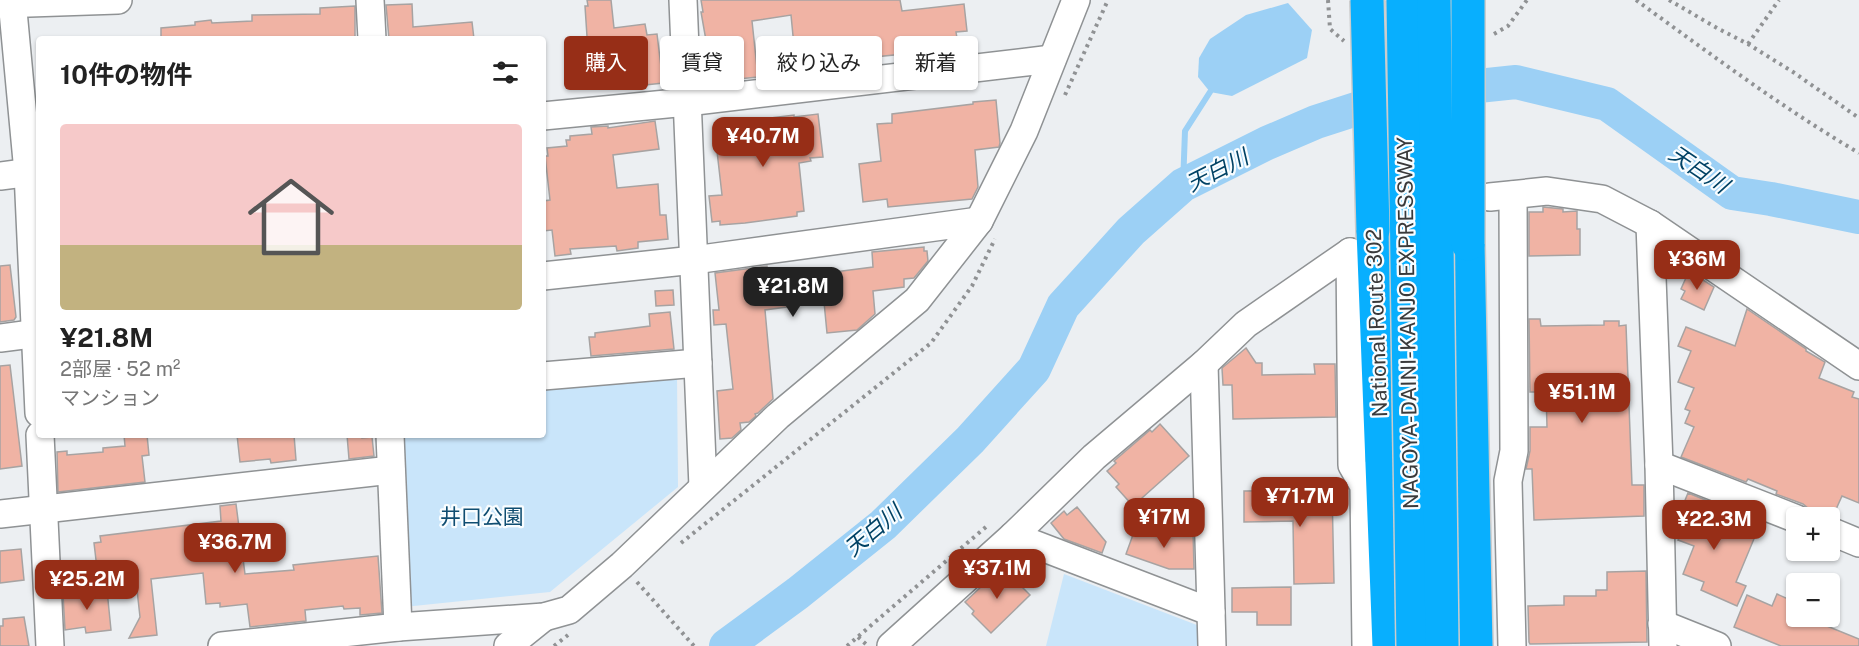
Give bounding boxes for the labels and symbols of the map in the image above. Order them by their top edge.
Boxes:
pin: ¥40.7M [714,117,812,168]
street label: NAGOYA-DAINI-KANJO EXPRESSWAY [1392,136,1423,509]
water label: 天白川 [1664,140,1735,199]
water label: 天白川 [1182,143,1254,197]
street label: National Route 302 [1361,228,1392,418]
pin: ¥36M [1661,240,1733,291]
pin: ¥21.8M [744,267,842,318]
pin: ¥51.1M [1533,373,1631,424]
pin: ¥71.7M [1251,477,1349,528]
water label: 天白川 [839,498,908,561]
pin: ¥17M [1128,498,1200,549]
pin: ¥22.3M [1665,500,1763,551]
park label: 井口公園 [440,504,524,529]
pin: ¥36.7M [186,523,284,574]
pin: ¥37.1M [948,549,1046,600]
pin: ¥25.2M [38,560,136,611]

